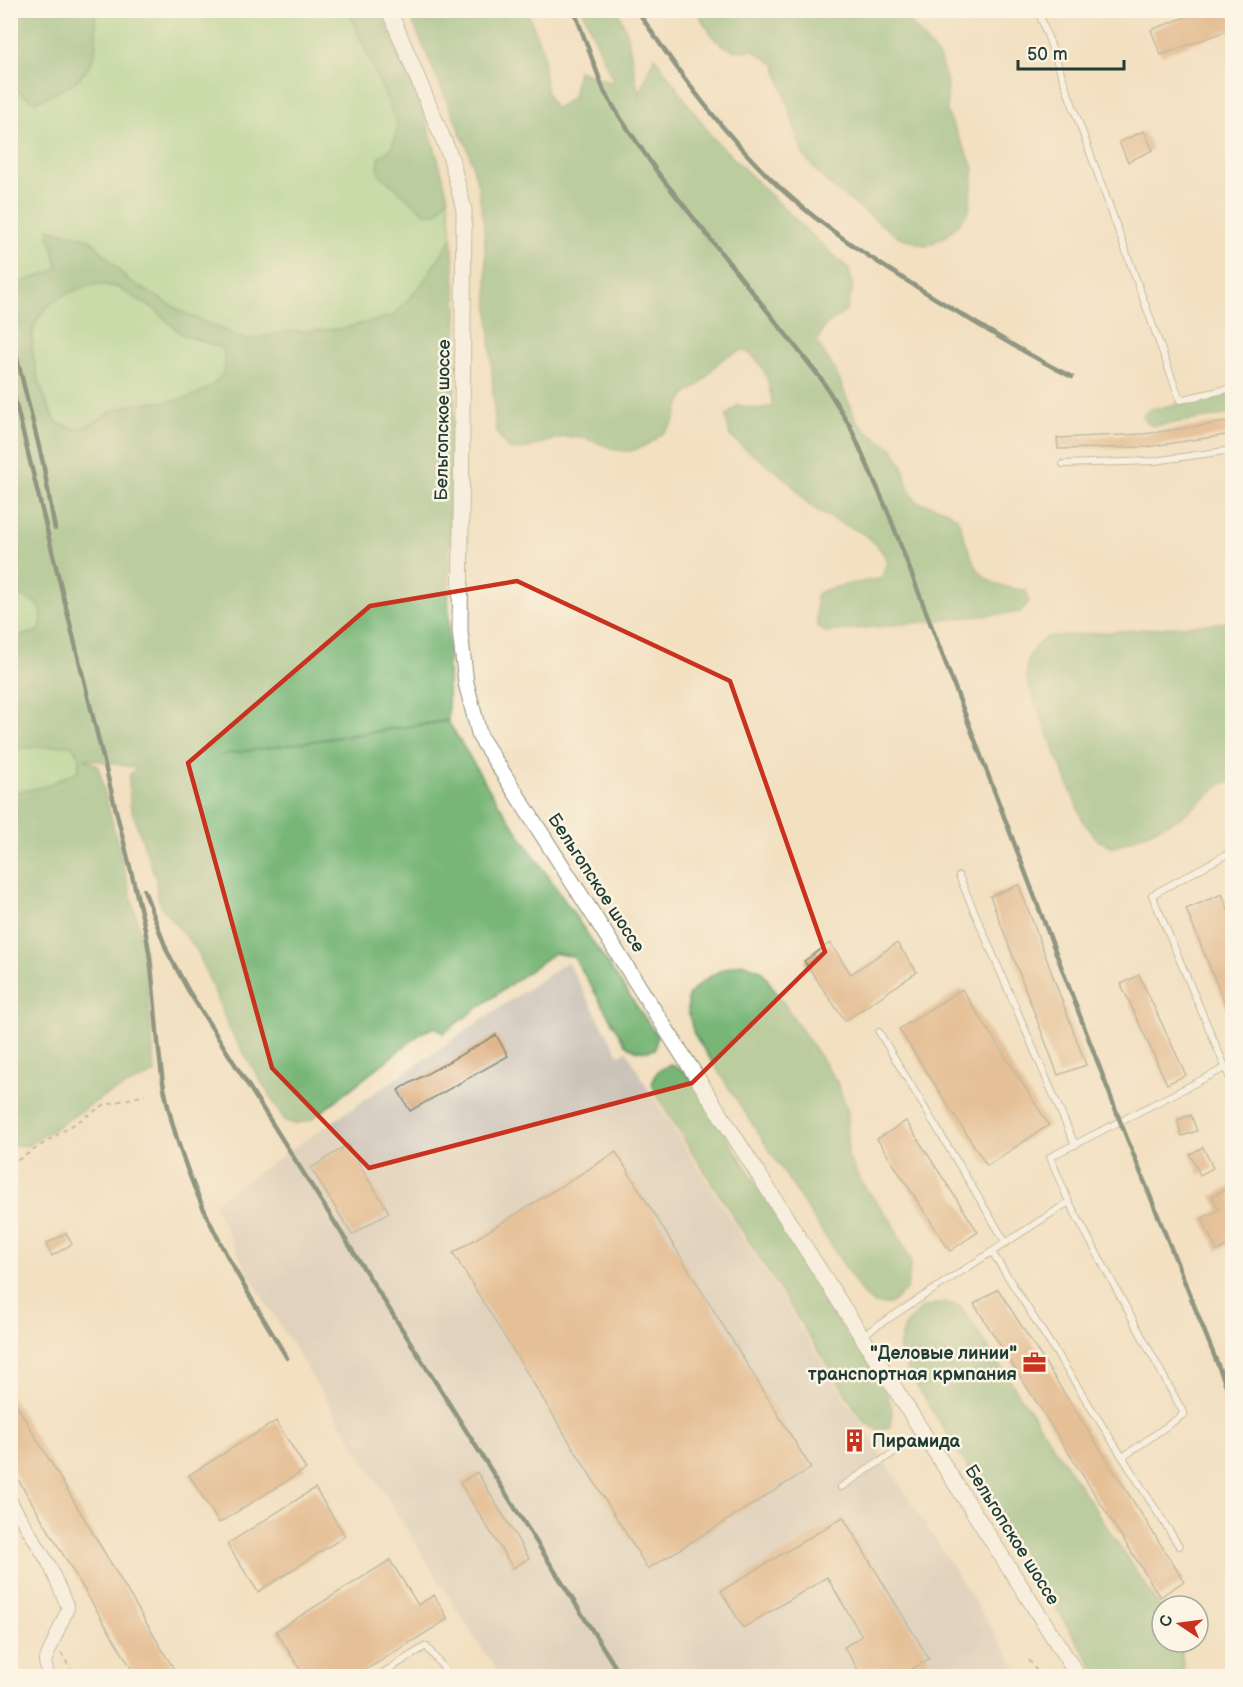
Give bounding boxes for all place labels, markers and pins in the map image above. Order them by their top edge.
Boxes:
place label: "Деловые линии" транспортная крмпания [808,1343,1017,1385]
office icon: "Деловые линии" транспортная крмпания [1022,1350,1048,1376]
building icon: Пирамида [841,1428,867,1454]
place label: Пирамида [872,1431,961,1452]

